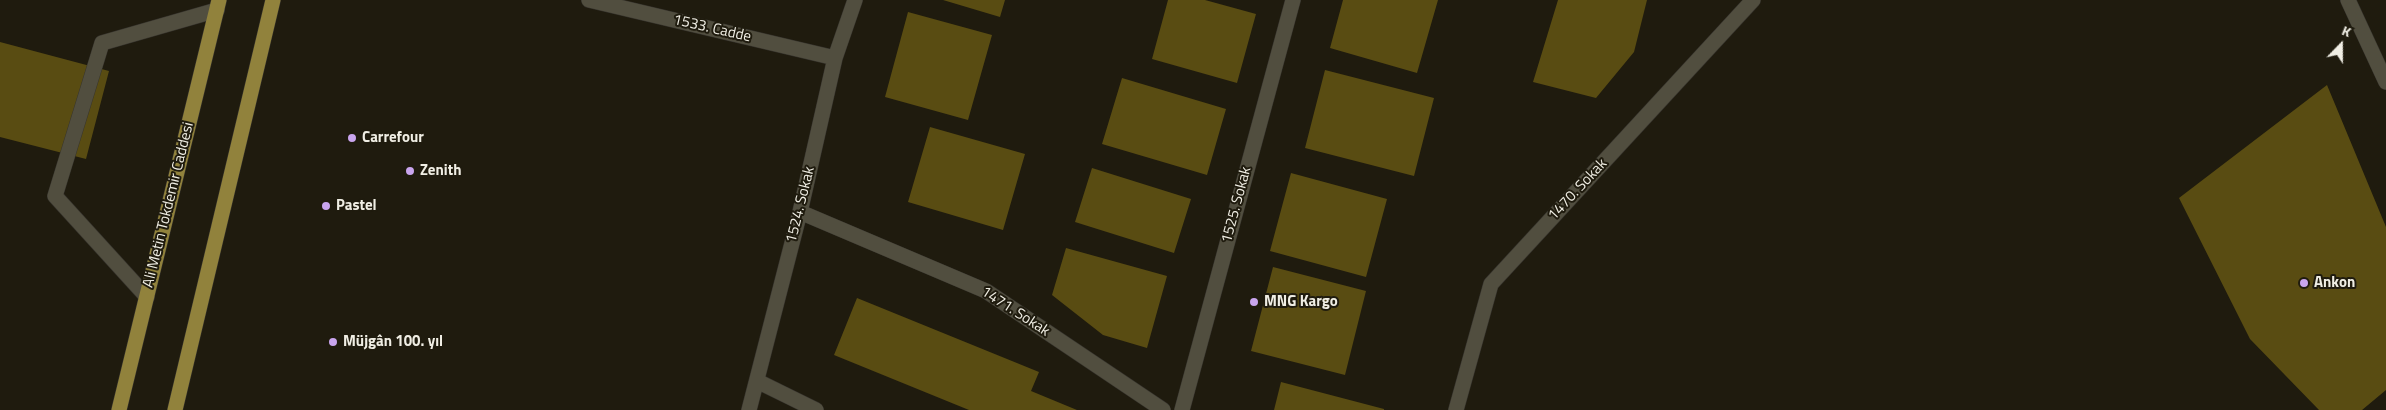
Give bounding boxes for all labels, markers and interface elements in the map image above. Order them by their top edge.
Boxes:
street label: 1533. Cadde [671,11,753,47]
text: K [2339,19,2355,42]
north arrow [2316,20,2366,70]
street label: Ali Metin Tokdemir Caddesi [140,121,198,289]
place label: Carrefour [362,129,424,147]
marker: Carrefour [346,132,358,144]
street label: 1470. Sokak [1545,155,1611,225]
place label: Zenith [420,162,461,180]
marker: Zenith [404,165,416,177]
street label: 1524. Sokak [783,165,819,245]
street label: 1525. Sokak [1218,165,1256,245]
place label: Pastel [336,197,377,215]
marker: Pastel [320,200,332,212]
place label: Ankon [2314,274,2355,292]
marker: Ankon [2298,277,2310,289]
street label: 1471. Sokak [977,283,1053,341]
place label: MNG Kargo [1264,293,1338,311]
marker: MNG Kargo [1248,296,1260,308]
place label: Müjgân 100. yıl [343,333,443,351]
marker: Müjgân 100. yıl [327,336,339,348]

